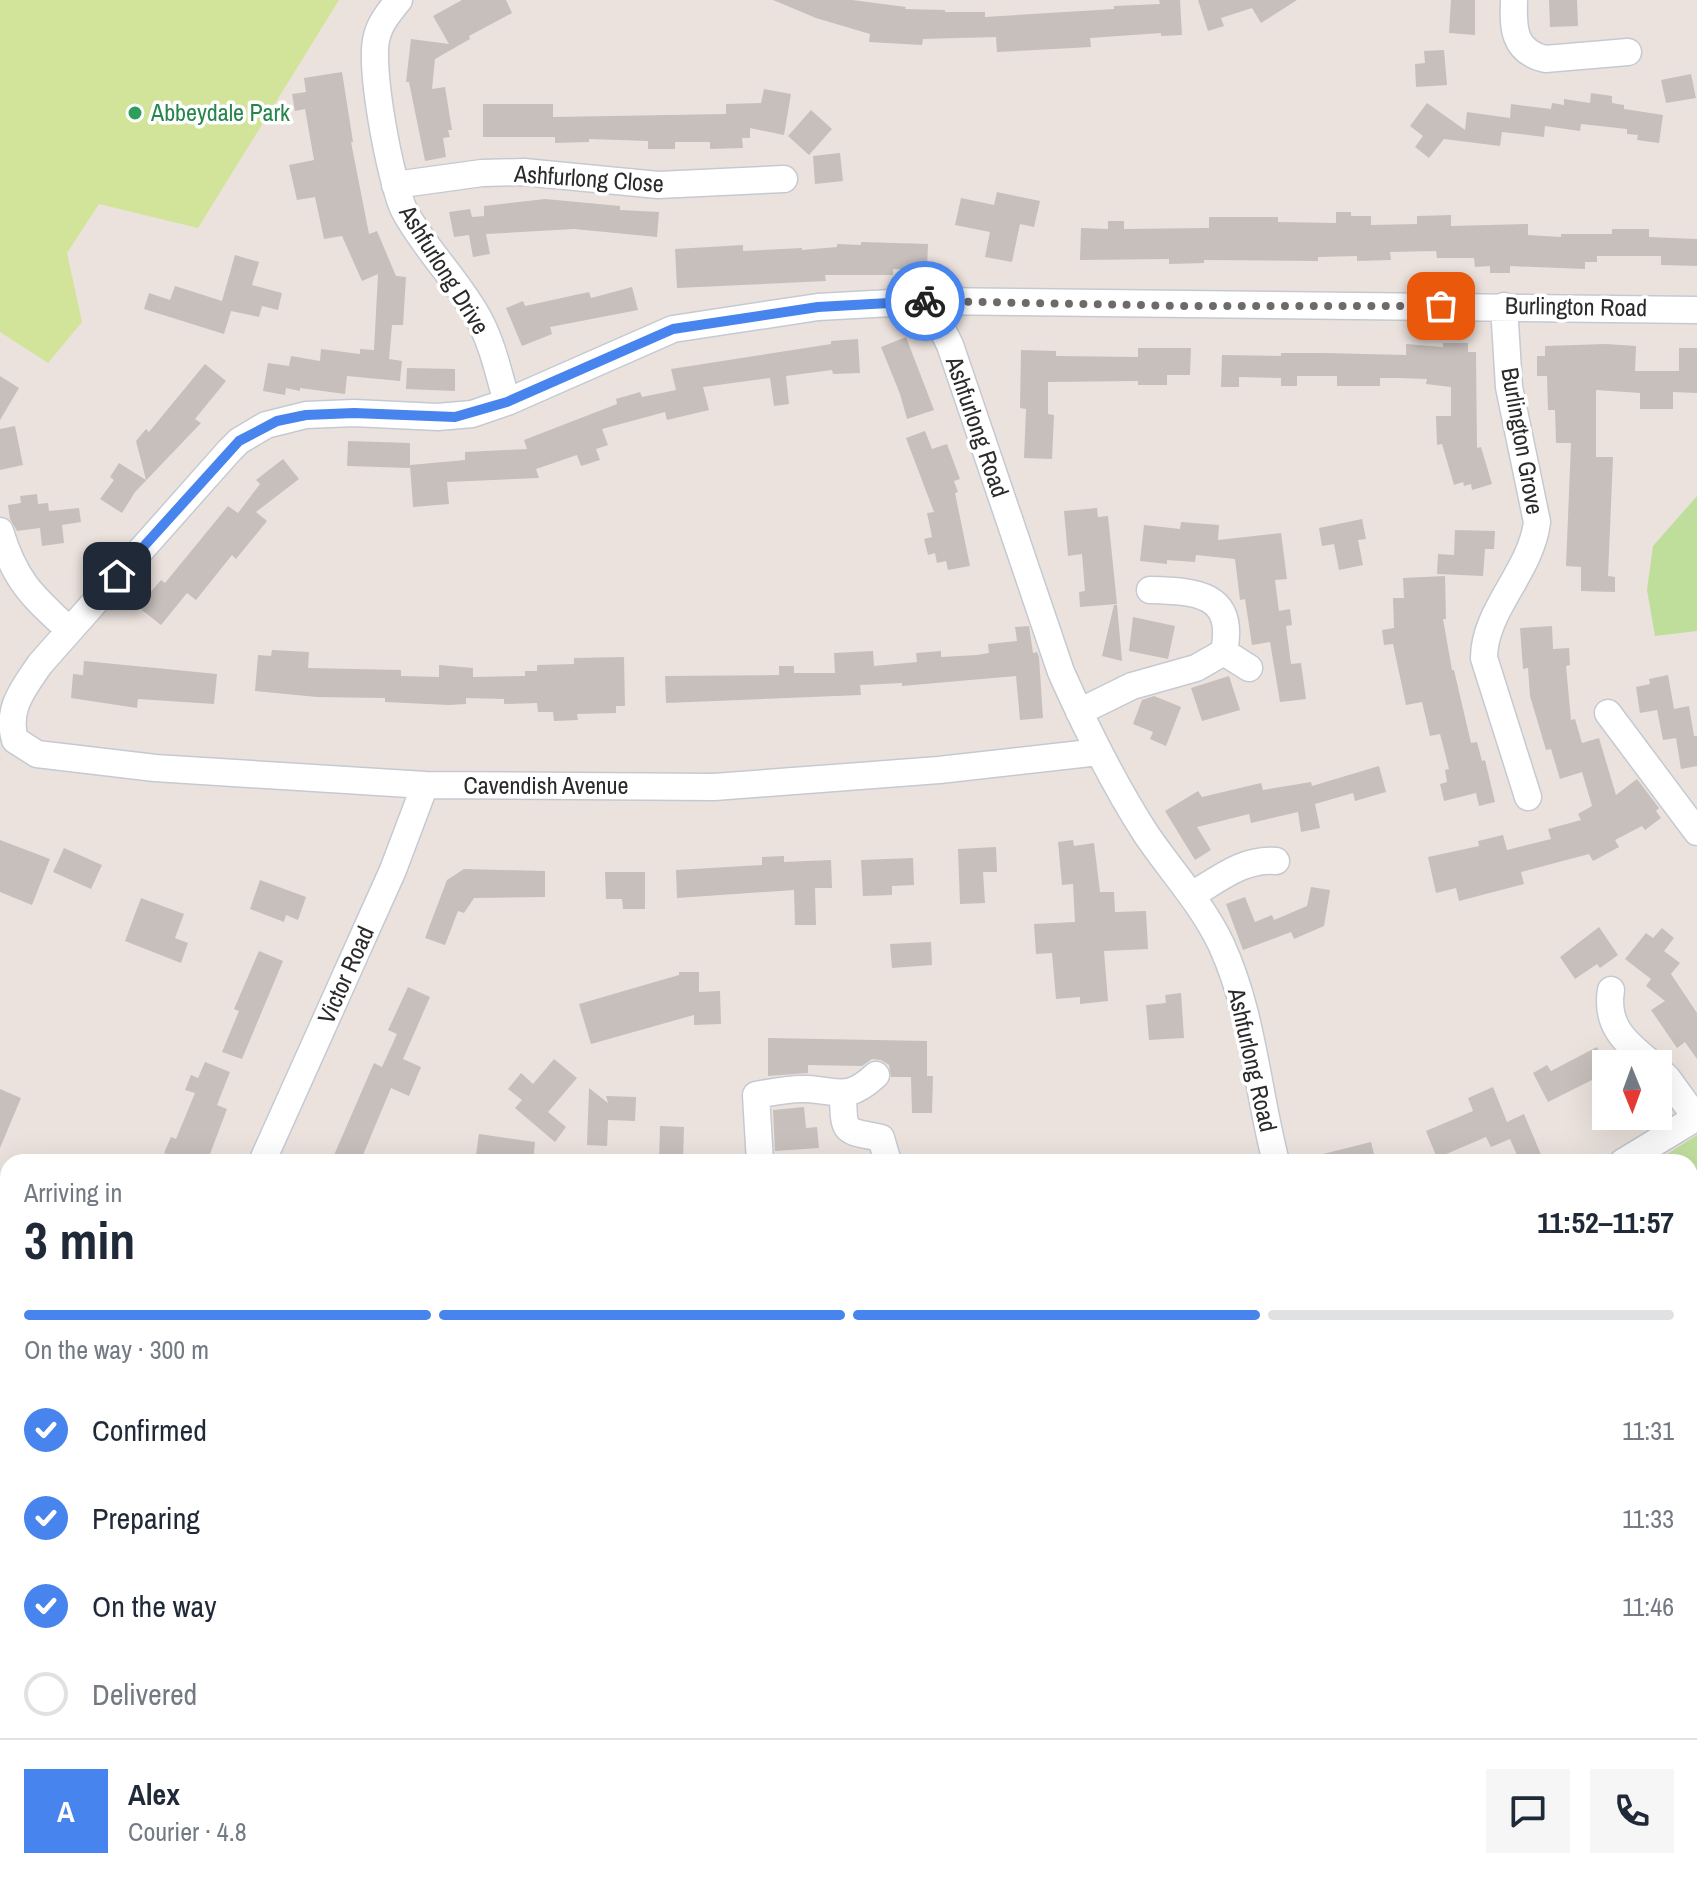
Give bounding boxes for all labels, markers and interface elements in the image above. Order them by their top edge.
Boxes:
place label: Abbeydale Park [150,96,290,128]
marker: Abbeydale Park [126,104,144,122]
street label: Ashfurlong Close [512,157,665,199]
street label: Ashfurlong Drive [392,198,497,340]
courier [885,261,965,341]
pin [1407,272,1475,340]
icon: bike [903,279,947,323]
icon: bag [1419,284,1463,328]
street label: Burlington Road [1505,289,1647,323]
street label: Ashfurlong Road [939,351,1017,501]
street label: Burlington Grove [1494,365,1552,517]
pin [83,542,151,610]
icon: home [95,554,139,598]
street label: Cavendish Avenue [464,769,628,801]
street label: Victor Road [309,921,381,1028]
street label: Ashfurlong Road [1221,984,1285,1135]
north arrow [1592,1050,1672,1130]
map controls [1592,1050,1672,1130]
text: Arriving in [24,1175,122,1210]
text: 11:52–11:57 [1537,1202,1674,1242]
text: 3 min [24,1205,135,1275]
text: On the way · 300 m [24,1332,209,1367]
icon: check [24,1408,68,1452]
text: Confirmed [92,1410,207,1450]
text: 11:31 [1622,1413,1674,1448]
icon: check [24,1496,68,1540]
text: Preparing [92,1498,200,1538]
text: 11:33 [1622,1501,1674,1536]
icon: check [24,1584,68,1628]
text: On the way [92,1586,216,1626]
text: 11:46 [1622,1589,1674,1624]
text: Delivered [92,1674,197,1714]
button: chat [1486,1769,1570,1853]
button: phone [1590,1769,1674,1853]
text: Alex [128,1774,180,1814]
text: A [57,1791,75,1831]
text: Courier · 4.8 [128,1814,247,1849]

